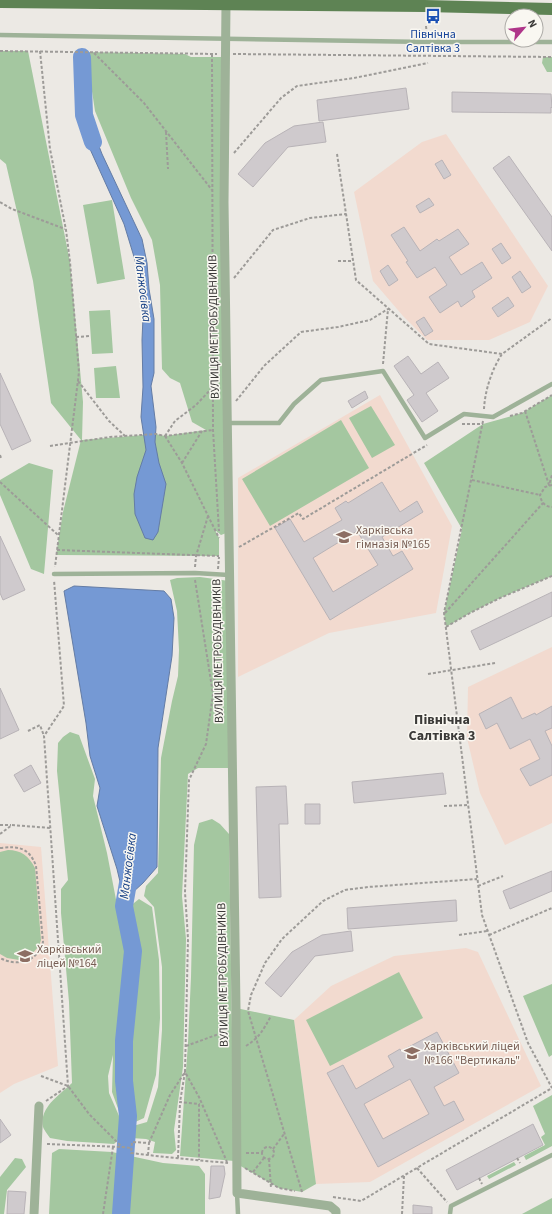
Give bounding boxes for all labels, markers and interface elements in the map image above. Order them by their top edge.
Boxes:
bus stop icon: Північна Салтівка 3 [424,7,442,25]
north arrow [504,8,544,48]
text: N [524,17,541,30]
place label: Північна Салтівка 3 [406,26,460,57]
water label: Манжосівка [130,255,156,323]
street label: ВУЛИЦЯ МЕТРОБУДІВНИКІВ [204,255,224,399]
place label: Харківська гімназія №165 [356,522,430,553]
school or university icon: Харківська гімназія №165 [335,528,353,546]
street label: ВУЛИЦЯ МЕТРОБУДІВНИКІВ [208,579,228,723]
district label: Північна Салтівка 3 [409,710,475,746]
water label: Манжосівка [115,832,141,900]
street label: ВУЛИЦЯ МЕТРОБУДІВНИКІВ [213,903,233,1047]
place label: Харківський ліцей №164 [37,941,102,972]
school or university icon: Харківський ліцей №164 [16,947,34,965]
place label: Харківський ліцей №166 "Вертикаль" [424,1038,520,1069]
school or university icon: Харківський ліцей №166 "Вертикаль" [403,1044,421,1062]

